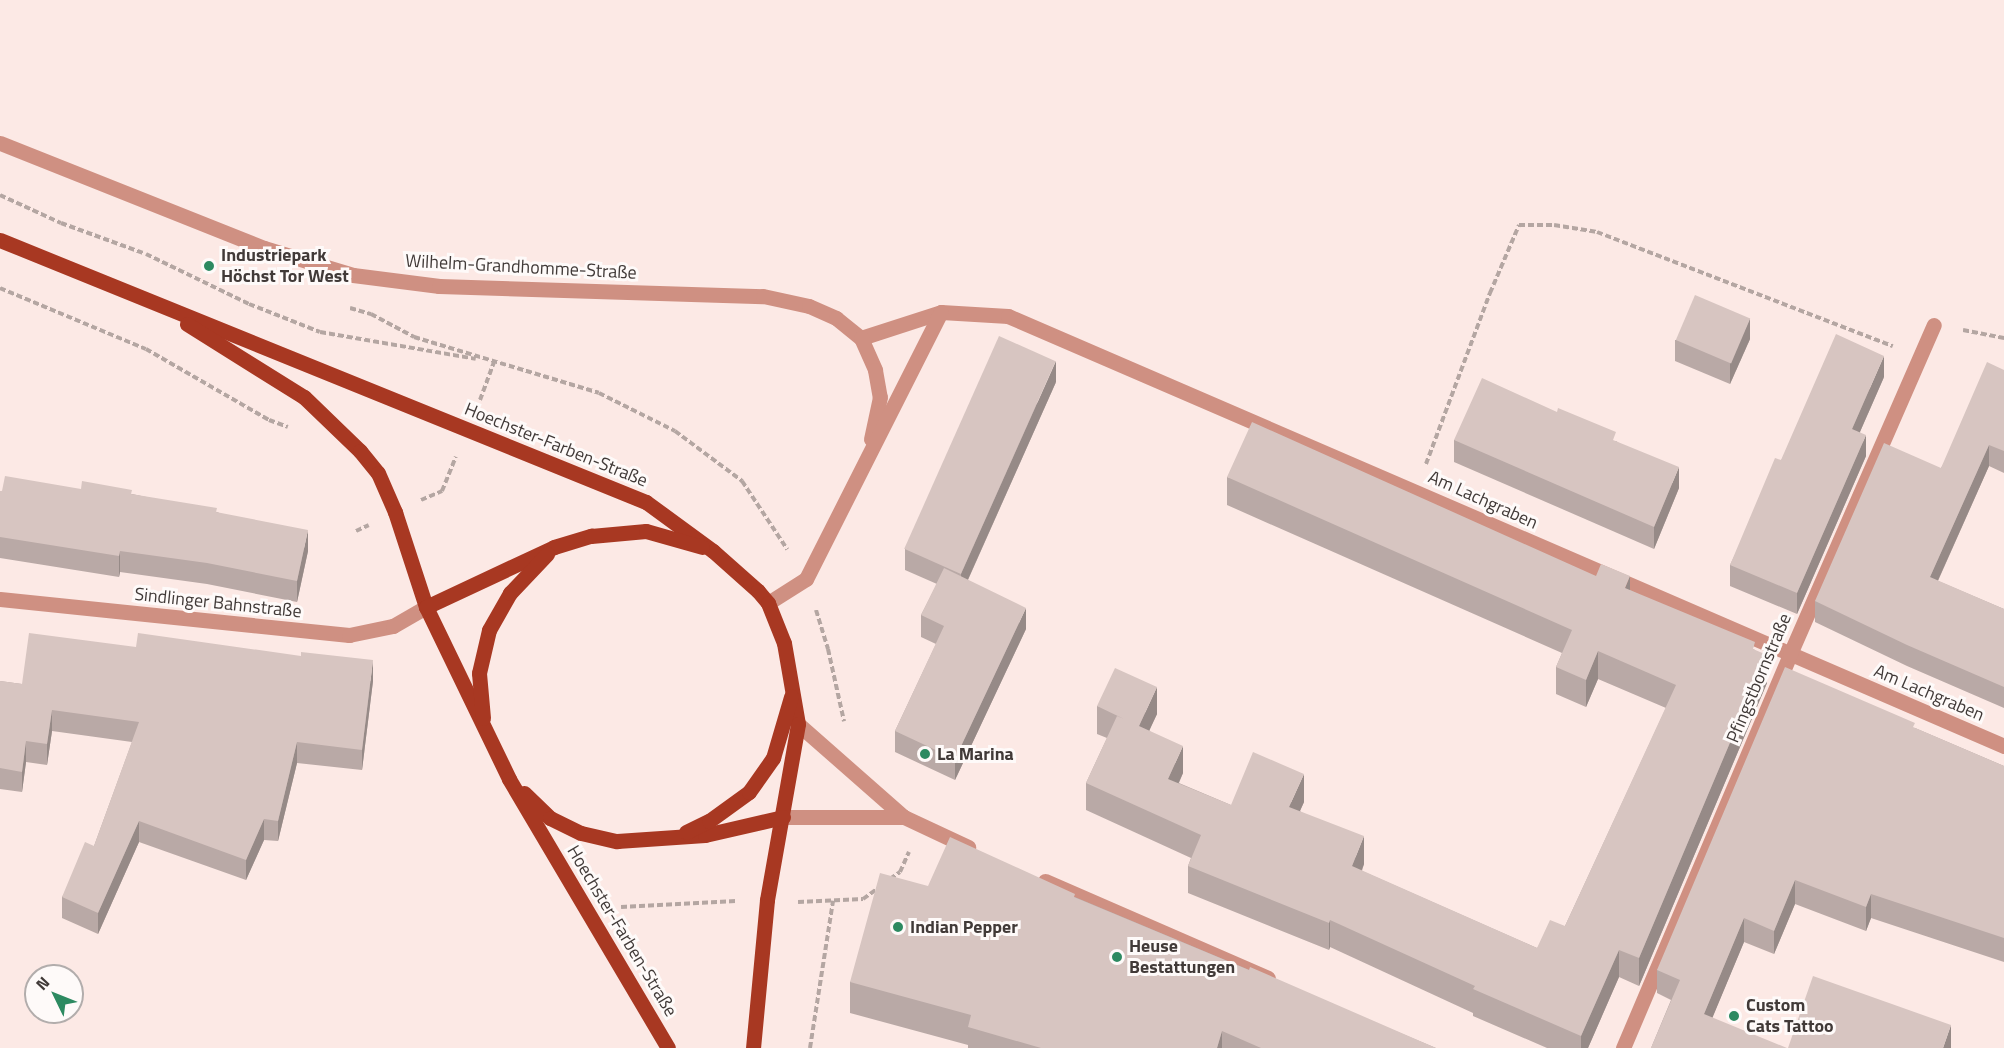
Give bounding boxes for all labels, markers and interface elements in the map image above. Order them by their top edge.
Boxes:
place label: Industriepark Höchst Tor West [221,245,349,288]
street label: Wilhelm-Grandhomme-Straße [405,250,637,284]
marker: Industriepark Höchst Tor West [202,259,216,273]
street label: Hoechster-Farben-Straße [461,398,651,492]
street label: Am Lachgraben [1425,466,1541,534]
street label: Sindlinger Bahnstraße [133,583,303,623]
street label: Pfingstbornstraße [1722,610,1796,746]
street label: Am Lachgraben [1871,660,1987,726]
place label: La Marina [937,743,1014,765]
marker: La Marina [918,747,932,761]
street label: Hoechster-Farben-Straße [562,842,682,1020]
place label: Indian Pepper [910,916,1018,938]
marker: Indian Pepper [891,920,905,934]
place label: Heuse Bestattungen [1129,936,1235,978]
marker: Heuse Bestattungen [1110,950,1124,964]
north arrow [24,964,84,1024]
text: N [30,971,55,995]
place label: Custom Cats Tattoo [1746,995,1834,1038]
marker: Custom Cats Tattoo [1727,1009,1741,1023]

